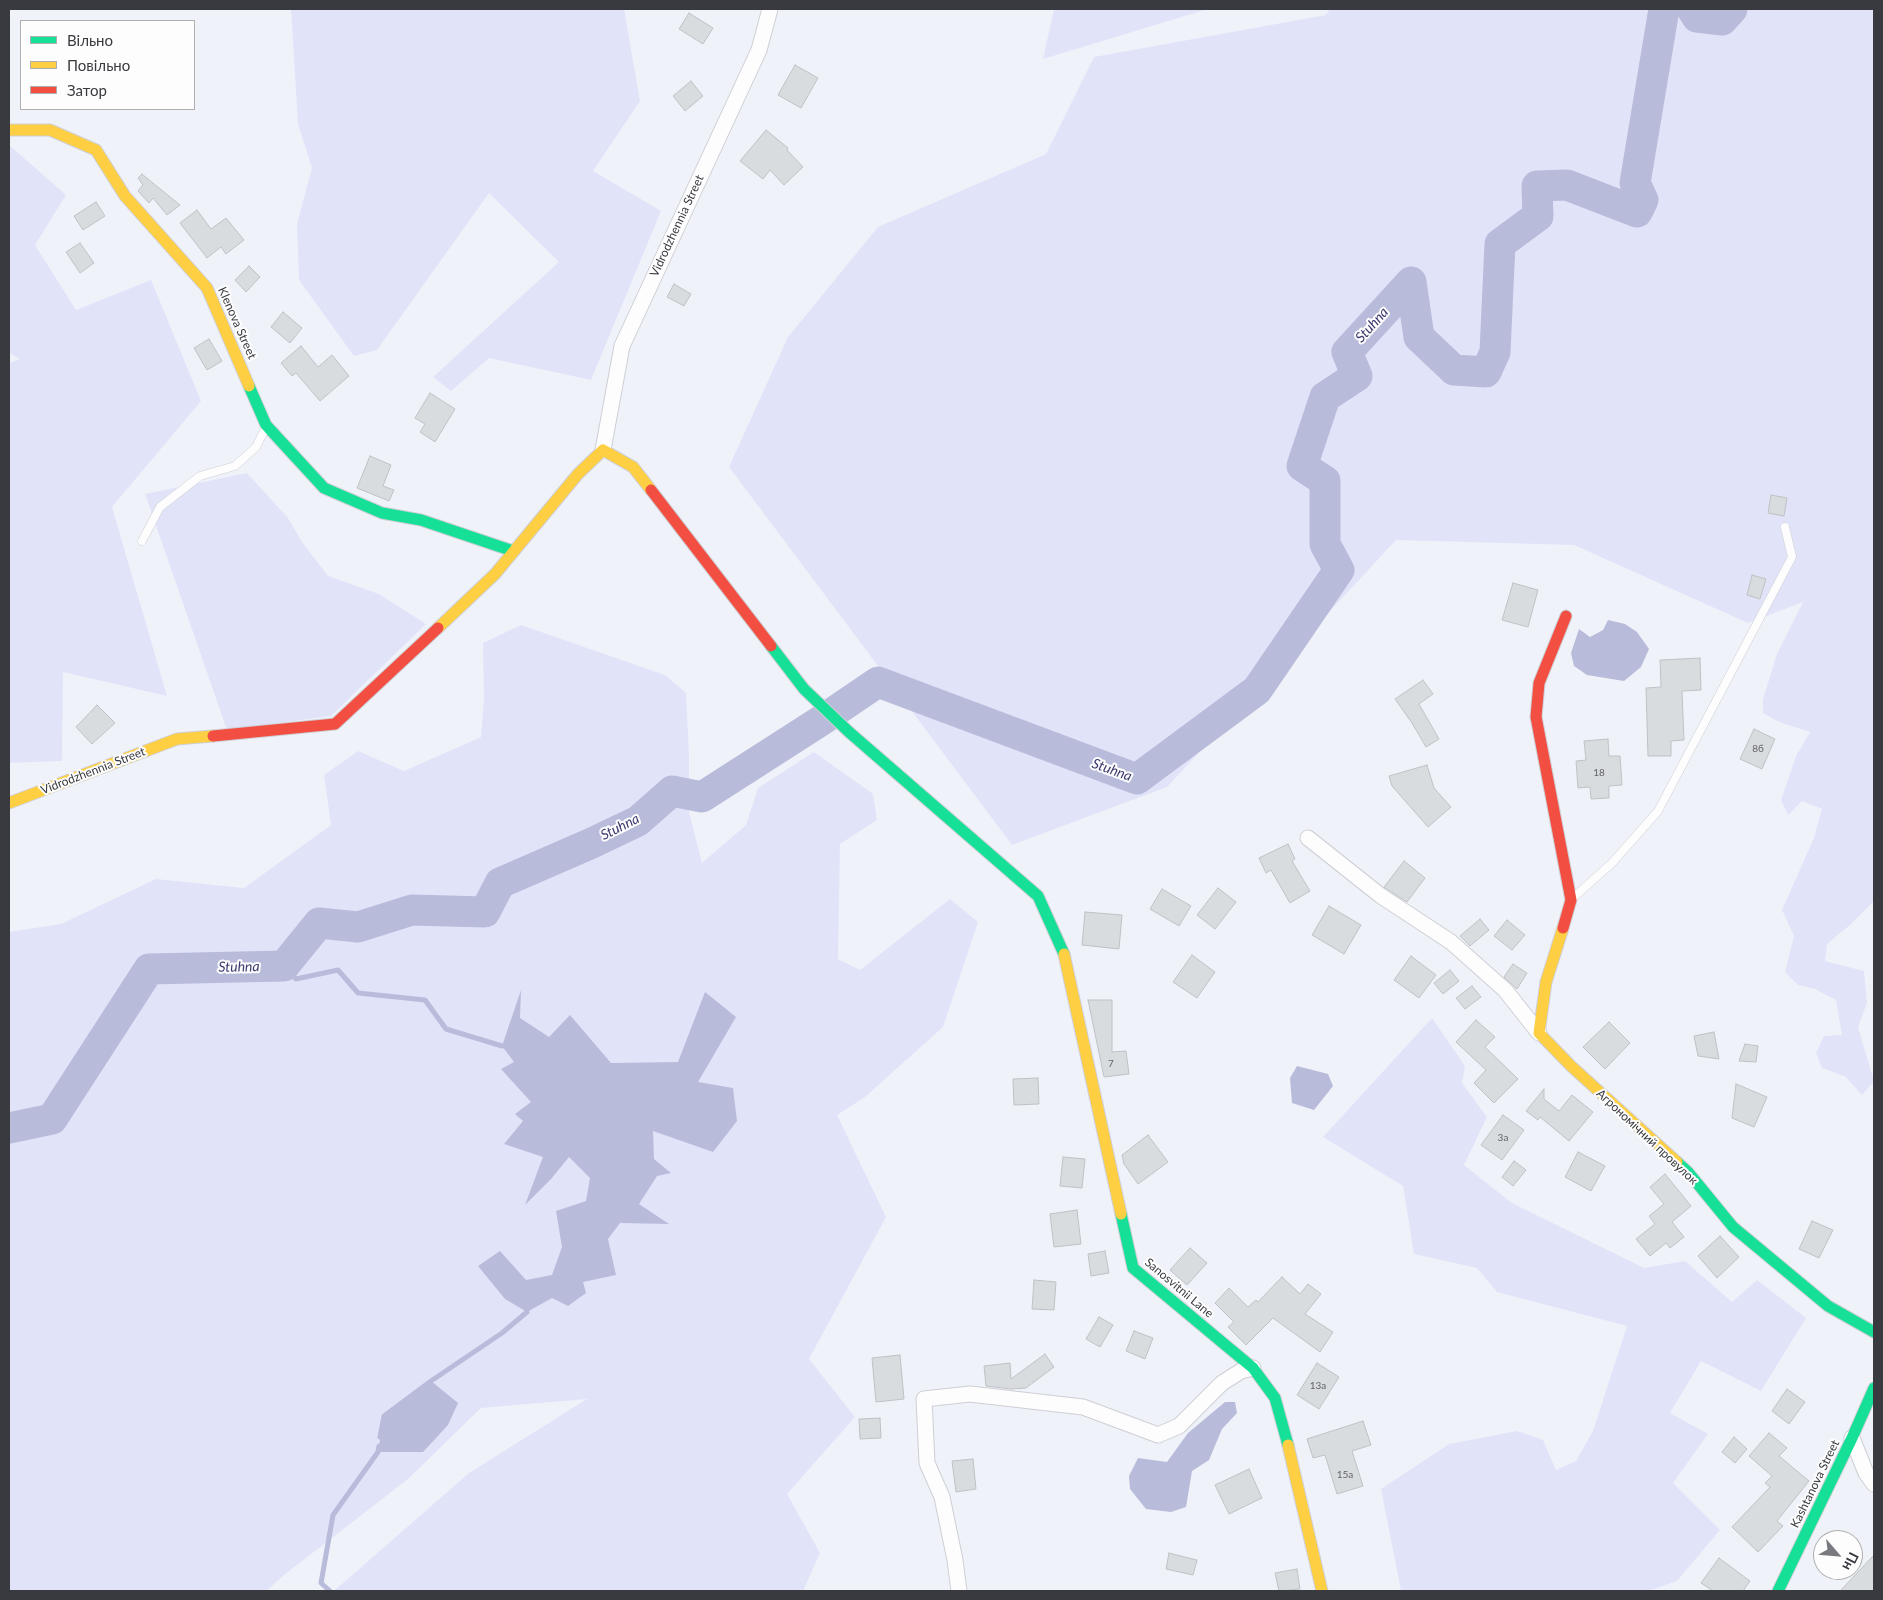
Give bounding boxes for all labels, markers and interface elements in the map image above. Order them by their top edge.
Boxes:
legend [20,20,195,110]
text: Вільно [67,31,113,49]
text: Повільно [67,56,130,74]
text: Затор [67,81,107,99]
street label: Vidrodzhennia Street [647,173,707,279]
street label: Klenova Street [215,285,259,361]
water label: Stuhna [1352,304,1392,346]
house number: 8б [1752,743,1764,755]
street label: Vidrodzhennia Street [39,744,147,798]
water label: Stuhna [1090,755,1134,785]
house number: 18 [1593,767,1605,779]
water label: Stuhna [598,810,642,844]
water label: Stuhna [218,958,260,976]
house number: 7 [1108,1058,1114,1070]
street label: Агрономічний провулок [1593,1086,1701,1188]
house number: 3а [1498,1132,1508,1144]
street label: Sanosvitnii Lane [1142,1255,1216,1321]
house number: 13а [1310,1380,1326,1392]
street label: Kashtanova Street [1787,1438,1843,1530]
house number: 15а [1337,1469,1353,1481]
north arrow [1813,1530,1863,1580]
text: Пн [1839,1550,1863,1574]

